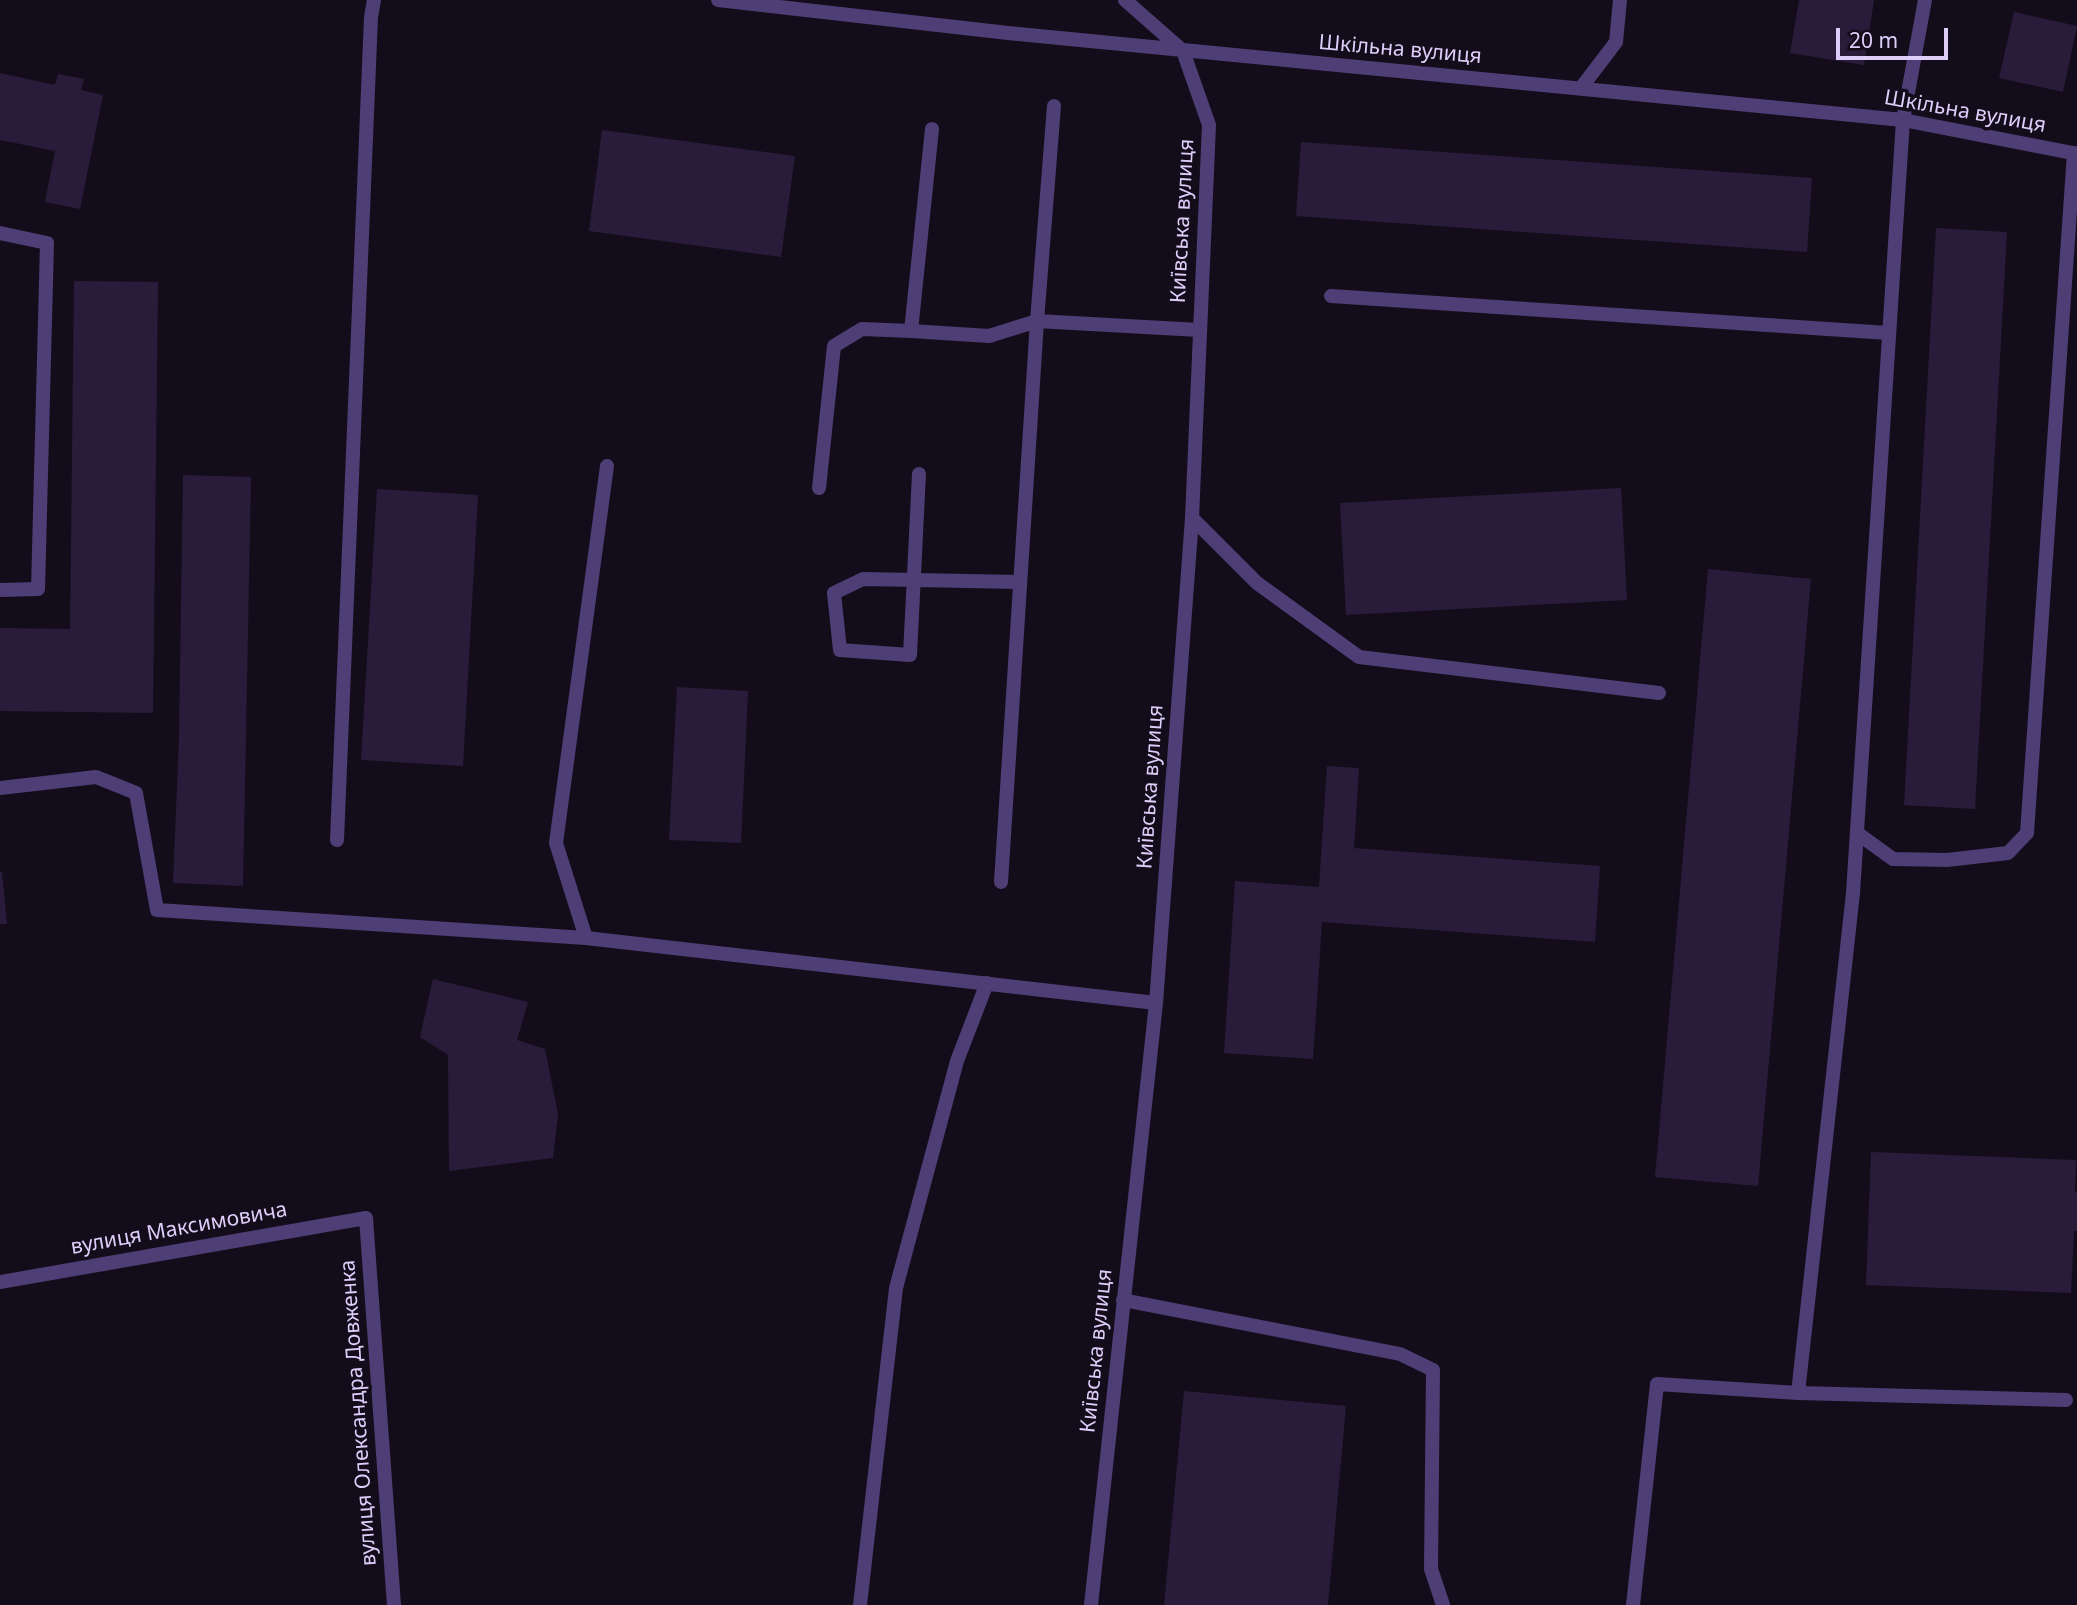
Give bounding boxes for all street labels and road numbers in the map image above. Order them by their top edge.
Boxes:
street label: Шкільна вулиця [1317,30,1483,70]
street label: Шкільна вулиця [1882,85,2048,139]
street label: Київська вулиця [1166,138,1200,304]
street label: Київська вулиця [1133,704,1169,870]
street label: вулиця Максимовича [69,1198,289,1260]
street label: вулиця Олександра Довженка [336,1259,382,1567]
street label: Київська вулиця [1076,1268,1118,1434]

